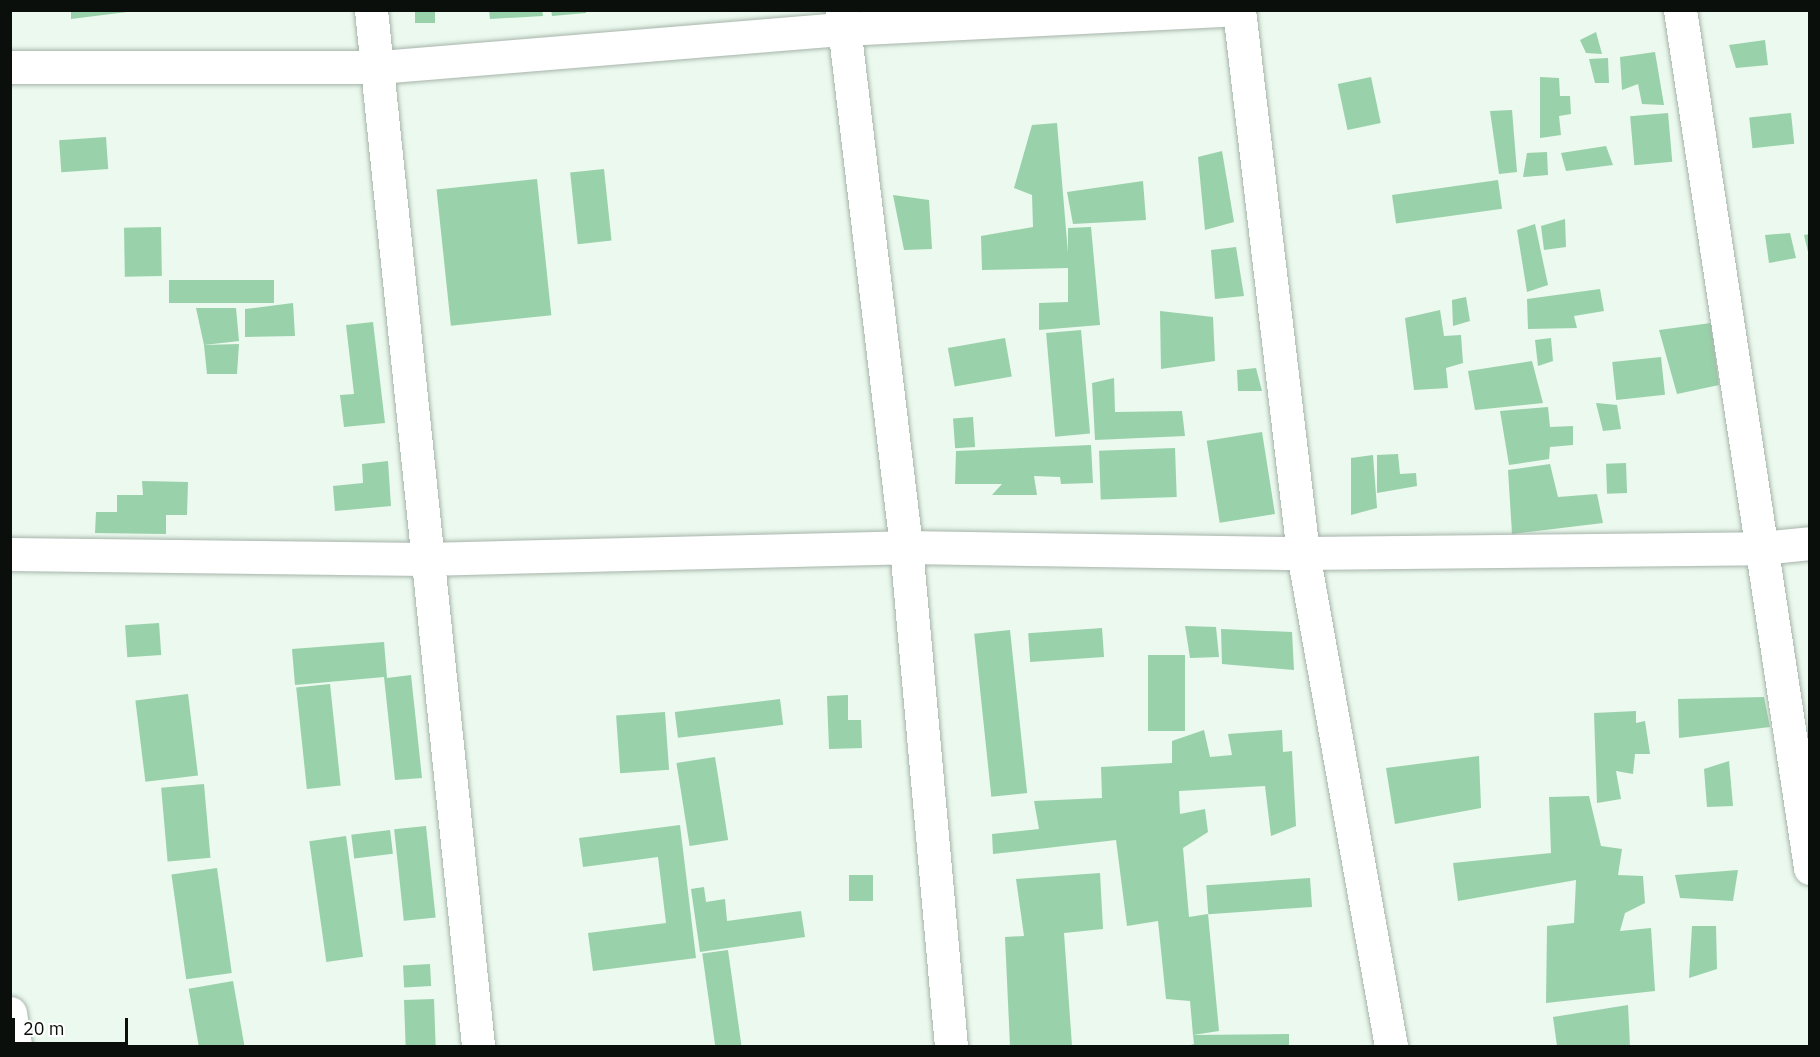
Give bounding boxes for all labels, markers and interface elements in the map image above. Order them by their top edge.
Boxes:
scale bar [15,1006,130,1044]
text: 20 m [23,1017,65,1040]

